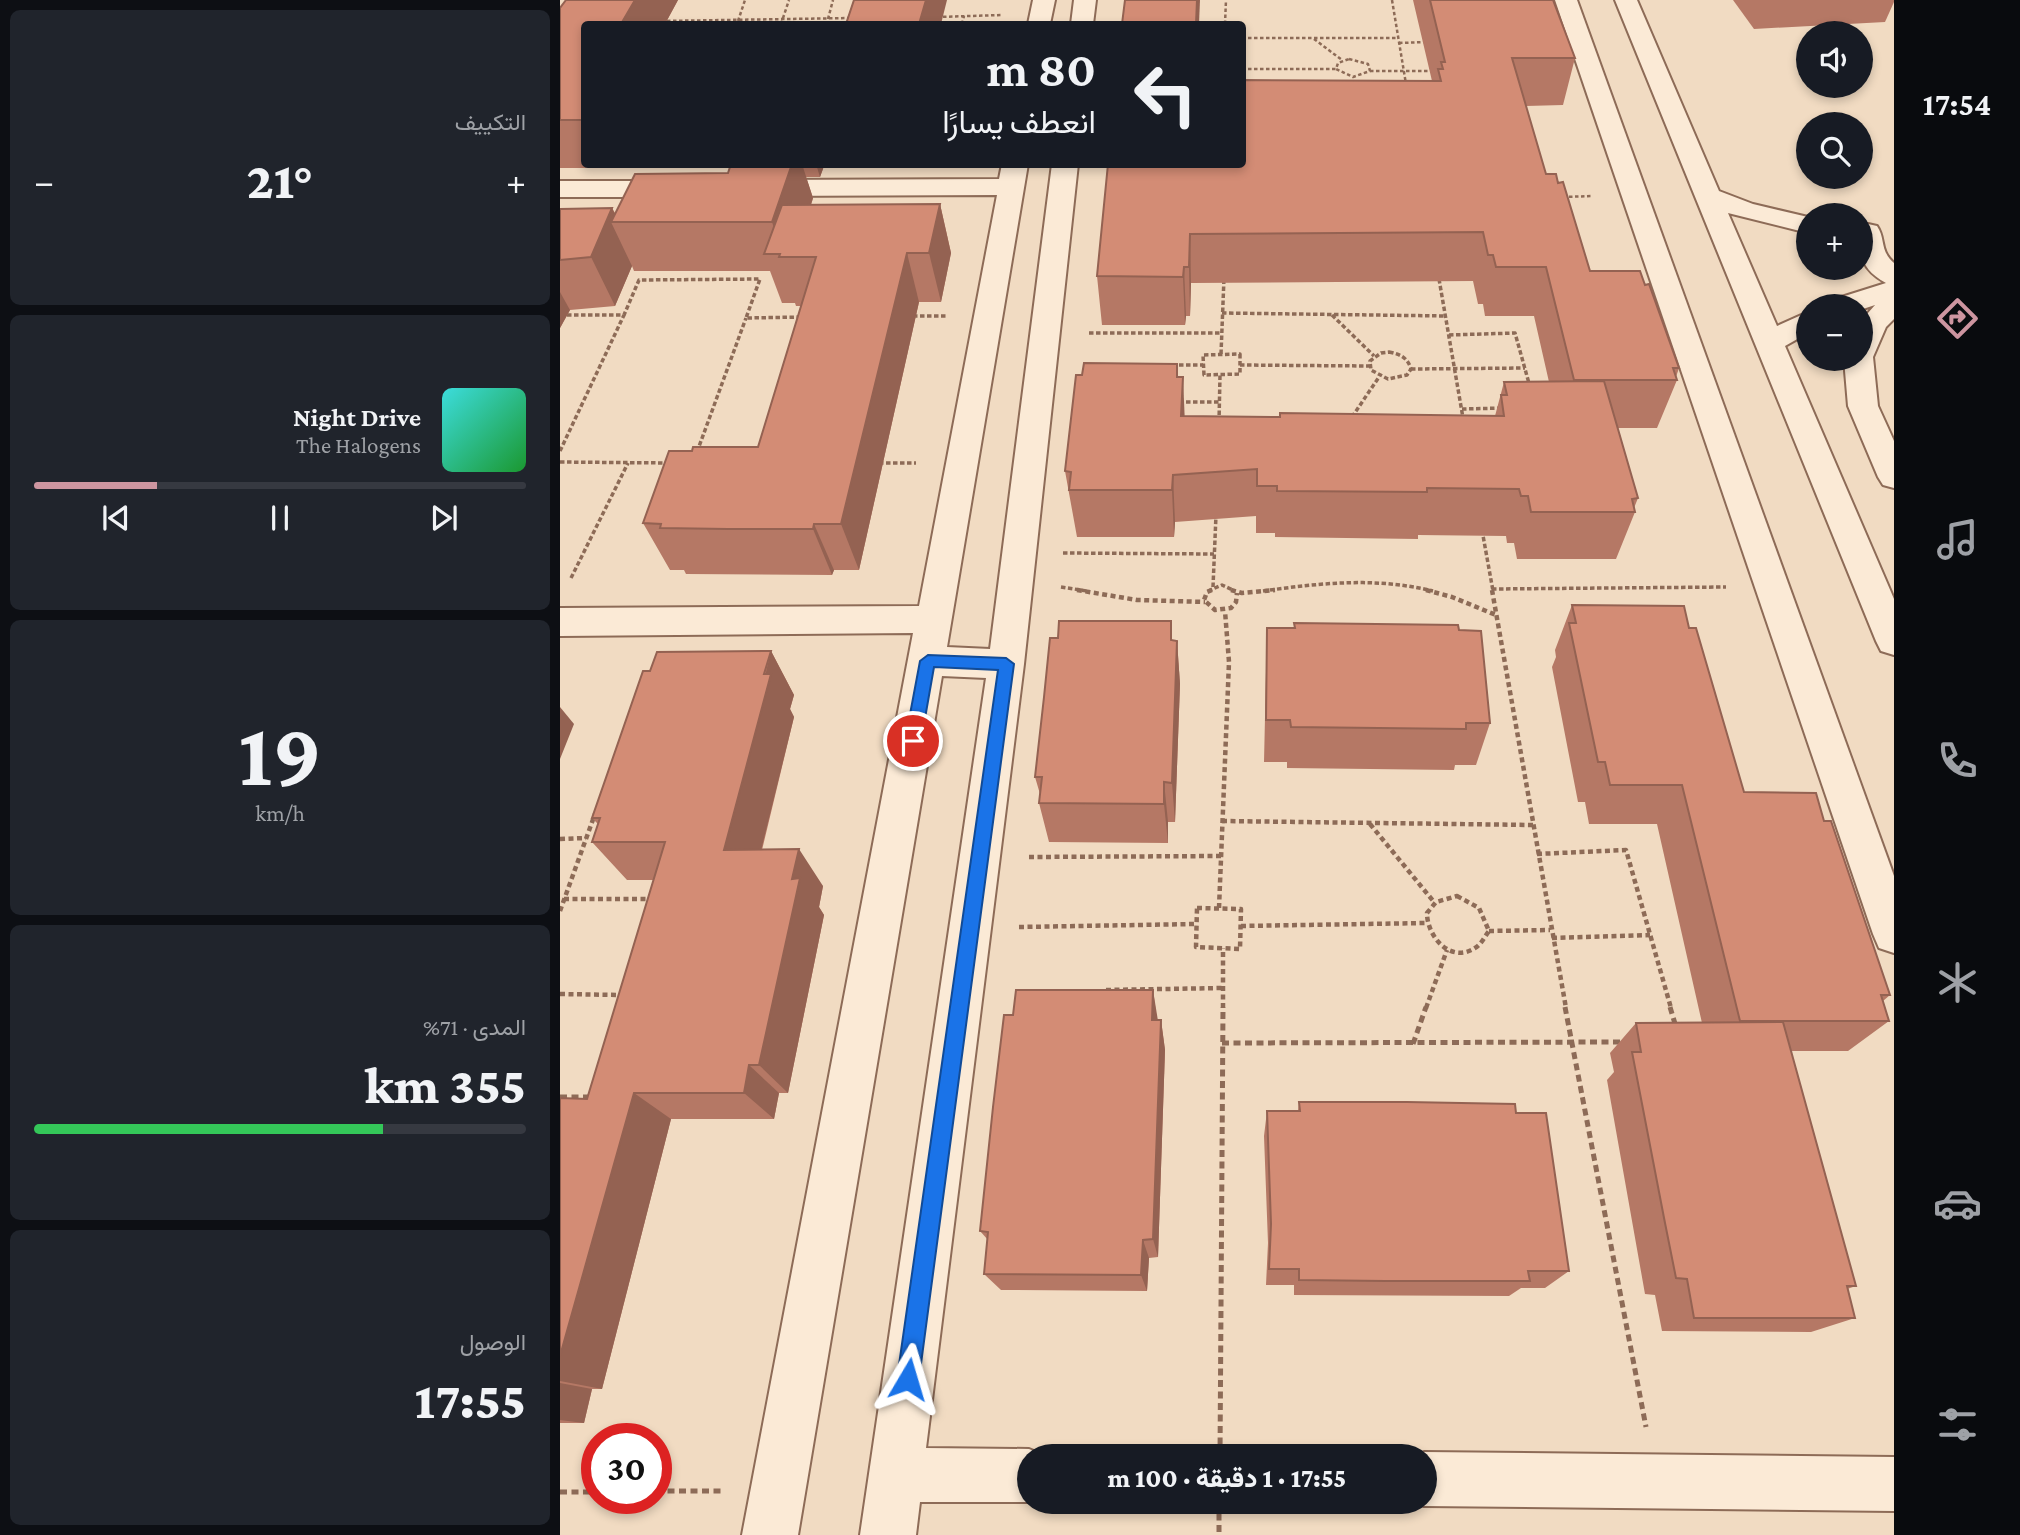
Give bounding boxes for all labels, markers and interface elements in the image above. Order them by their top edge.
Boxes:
map controls [1796,21,1873,371]
button: sound [1796,21,1873,98]
text: 80 m [987,42,1096,97]
icon: left [1120,49,1211,140]
text: 17:54 [1923,86,1991,122]
text: انعطف يسارًا [942,104,1096,140]
text: التكييف [455,109,526,135]
button: search [1796,112,1873,189]
text: 21° [247,151,313,209]
text: − [34,160,54,202]
text: + [506,160,526,202]
button: + [1796,203,1873,280]
button: − [1796,294,1873,371]
icon: directions [1933,294,1982,343]
text: Night Drive [293,403,421,432]
text: The Halogens [296,432,421,458]
icon: previous [97,499,135,537]
icon: pause [261,499,299,537]
icon: next [425,499,463,537]
icon: music [1933,515,1982,564]
text: 19 [238,703,322,805]
pin [883,711,943,771]
icon: arrive [894,722,932,760]
icon: phone [1933,736,1982,785]
text: km/h [255,800,305,826]
icon: climate [1933,958,1982,1007]
text: المدى · 71% [423,1014,526,1040]
text: 355 km [365,1056,526,1114]
icon: car [1933,1179,1982,1228]
text: الوصول [460,1329,526,1355]
position arrow [871,1342,945,1416]
text: 17:55 [415,1371,526,1429]
icon: filters [1933,1400,1982,1449]
speed limit sign: 30 [581,1423,672,1514]
text: 17:55 · 1 دقيقة · 100 m [1108,1464,1346,1493]

